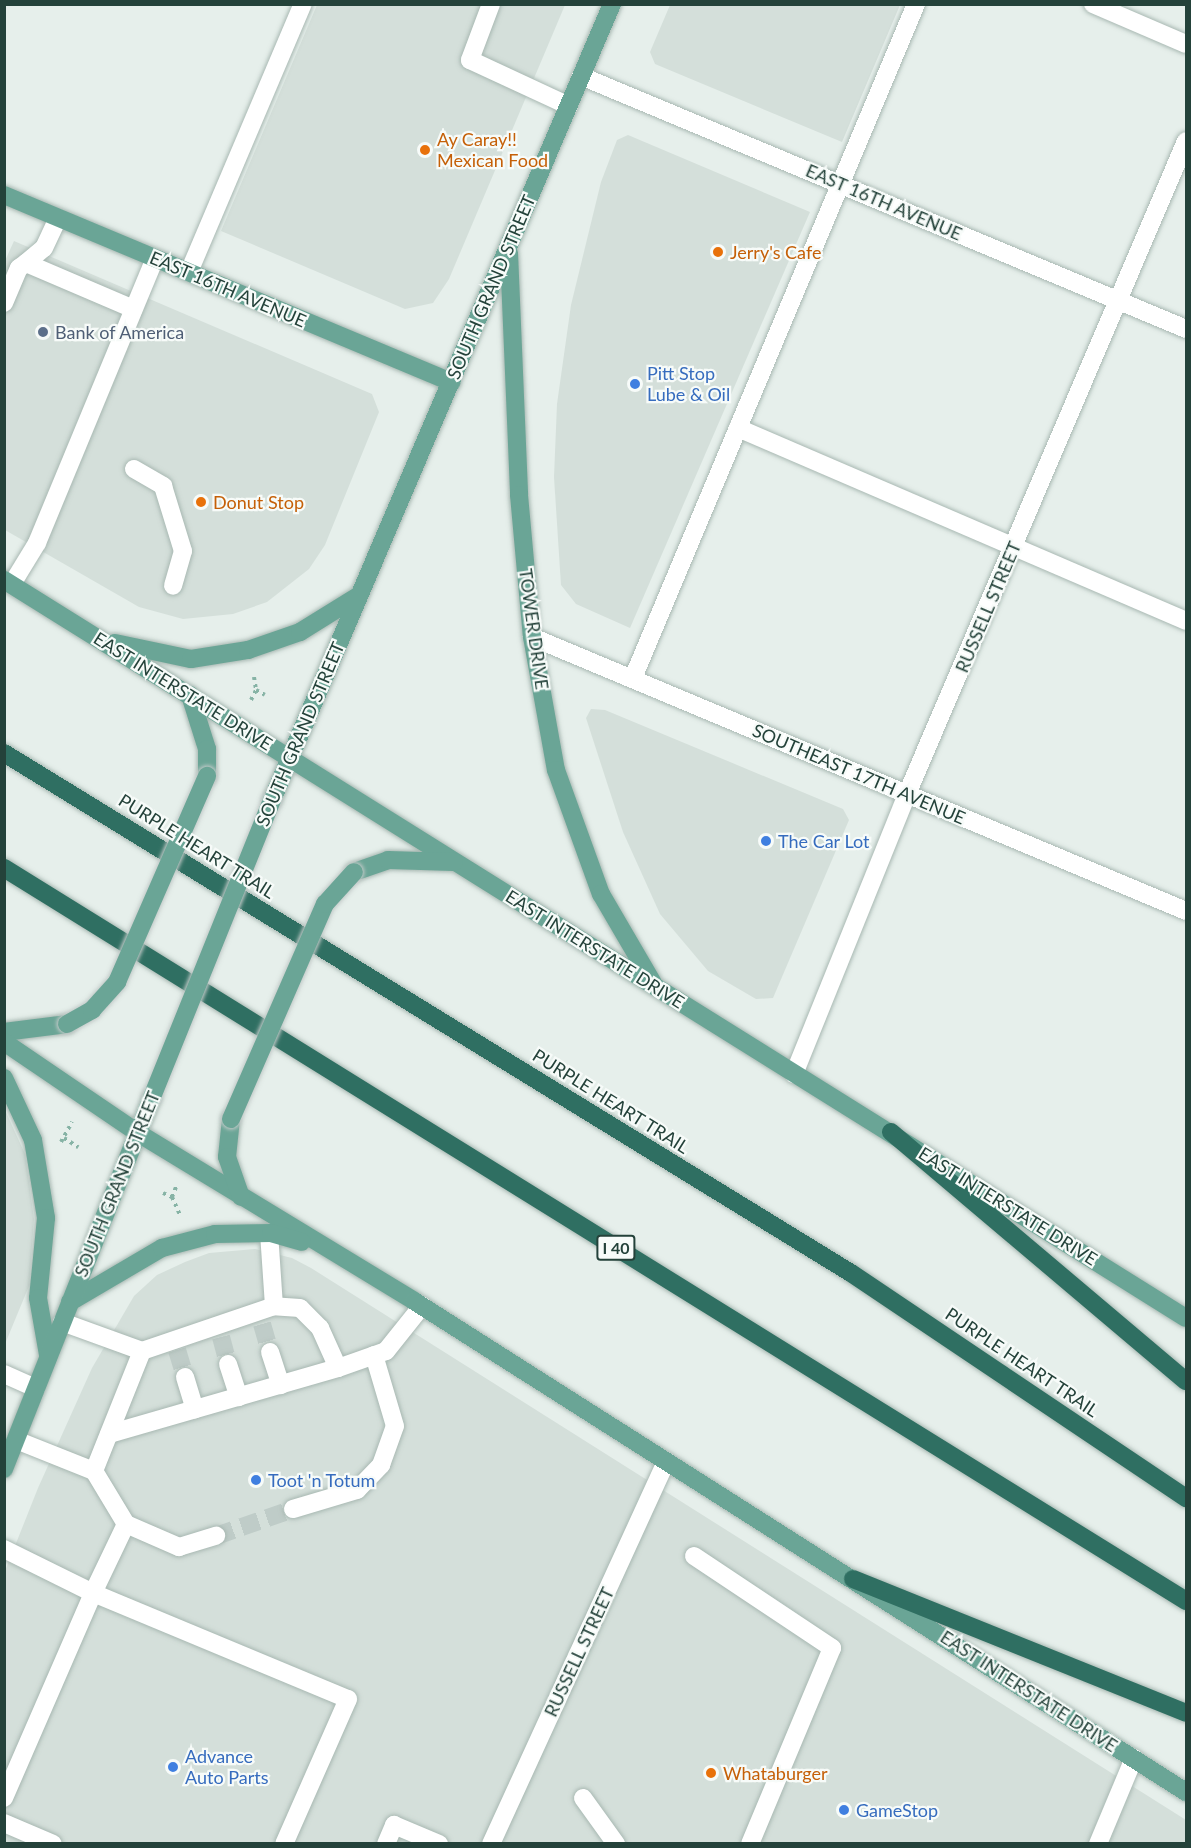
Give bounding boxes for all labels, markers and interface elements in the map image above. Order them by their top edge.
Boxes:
place label: Ay Caray!! Mexican Food [437,129,548,172]
marker: Ay Caray!! Mexican Food [418,143,432,157]
street label: EAST 16TH AVENUE [802,159,966,245]
street label: SOUTH GRAND STREET [442,192,540,382]
place label: Jerry's Cafe [730,241,821,263]
marker: Jerry's Cafe [711,245,725,259]
street label: EAST 16TH AVENUE [146,246,310,332]
place label: Bank of America [55,321,185,343]
marker: Bank of America [36,325,50,339]
place label: Pitt Stop Lube & Oil [647,363,730,406]
marker: Pitt Stop Lube & Oil [628,377,642,391]
place label: Donut Stop [213,491,304,513]
marker: Donut Stop [194,495,208,509]
street label: RUSSELL STREET [951,538,1025,676]
street label: TOWER DRIVE [515,567,553,691]
street label: EAST INTERSTATE DRIVE [90,627,276,755]
street label: SOUTH GRAND STREET [251,639,349,829]
street label: SOUTHEAST 17TH AVENUE [749,719,969,829]
street label: PURPLE HEART TRAIL [114,789,280,903]
place label: The Car Lot [778,830,870,852]
marker: The Car Lot [759,834,773,848]
street label: EAST INTERSTATE DRIVE [502,885,688,1013]
street label: PURPLE HEART TRAIL [528,1044,694,1158]
street label: SOUTH GRAND STREET [70,1088,164,1280]
street label: EAST INTERSTATE DRIVE [915,1142,1101,1270]
road number: I 40 [595,1235,637,1261]
street label: PURPLE HEART TRAIL [941,1302,1103,1422]
place label: Toot 'n Totum [268,1469,376,1491]
marker: Toot 'n Totum [249,1473,263,1487]
street label: RUSSELL STREET [540,1584,618,1720]
street label: EAST INTERSTATE DRIVE [936,1626,1122,1756]
place label: Advance Auto Parts [185,1746,268,1788]
marker: Advance Auto Parts [166,1760,180,1774]
place label: Whataburger [723,1762,828,1784]
marker: Whataburger [704,1766,718,1780]
place label: GameStop [856,1799,938,1821]
marker: GameStop [837,1803,851,1817]

